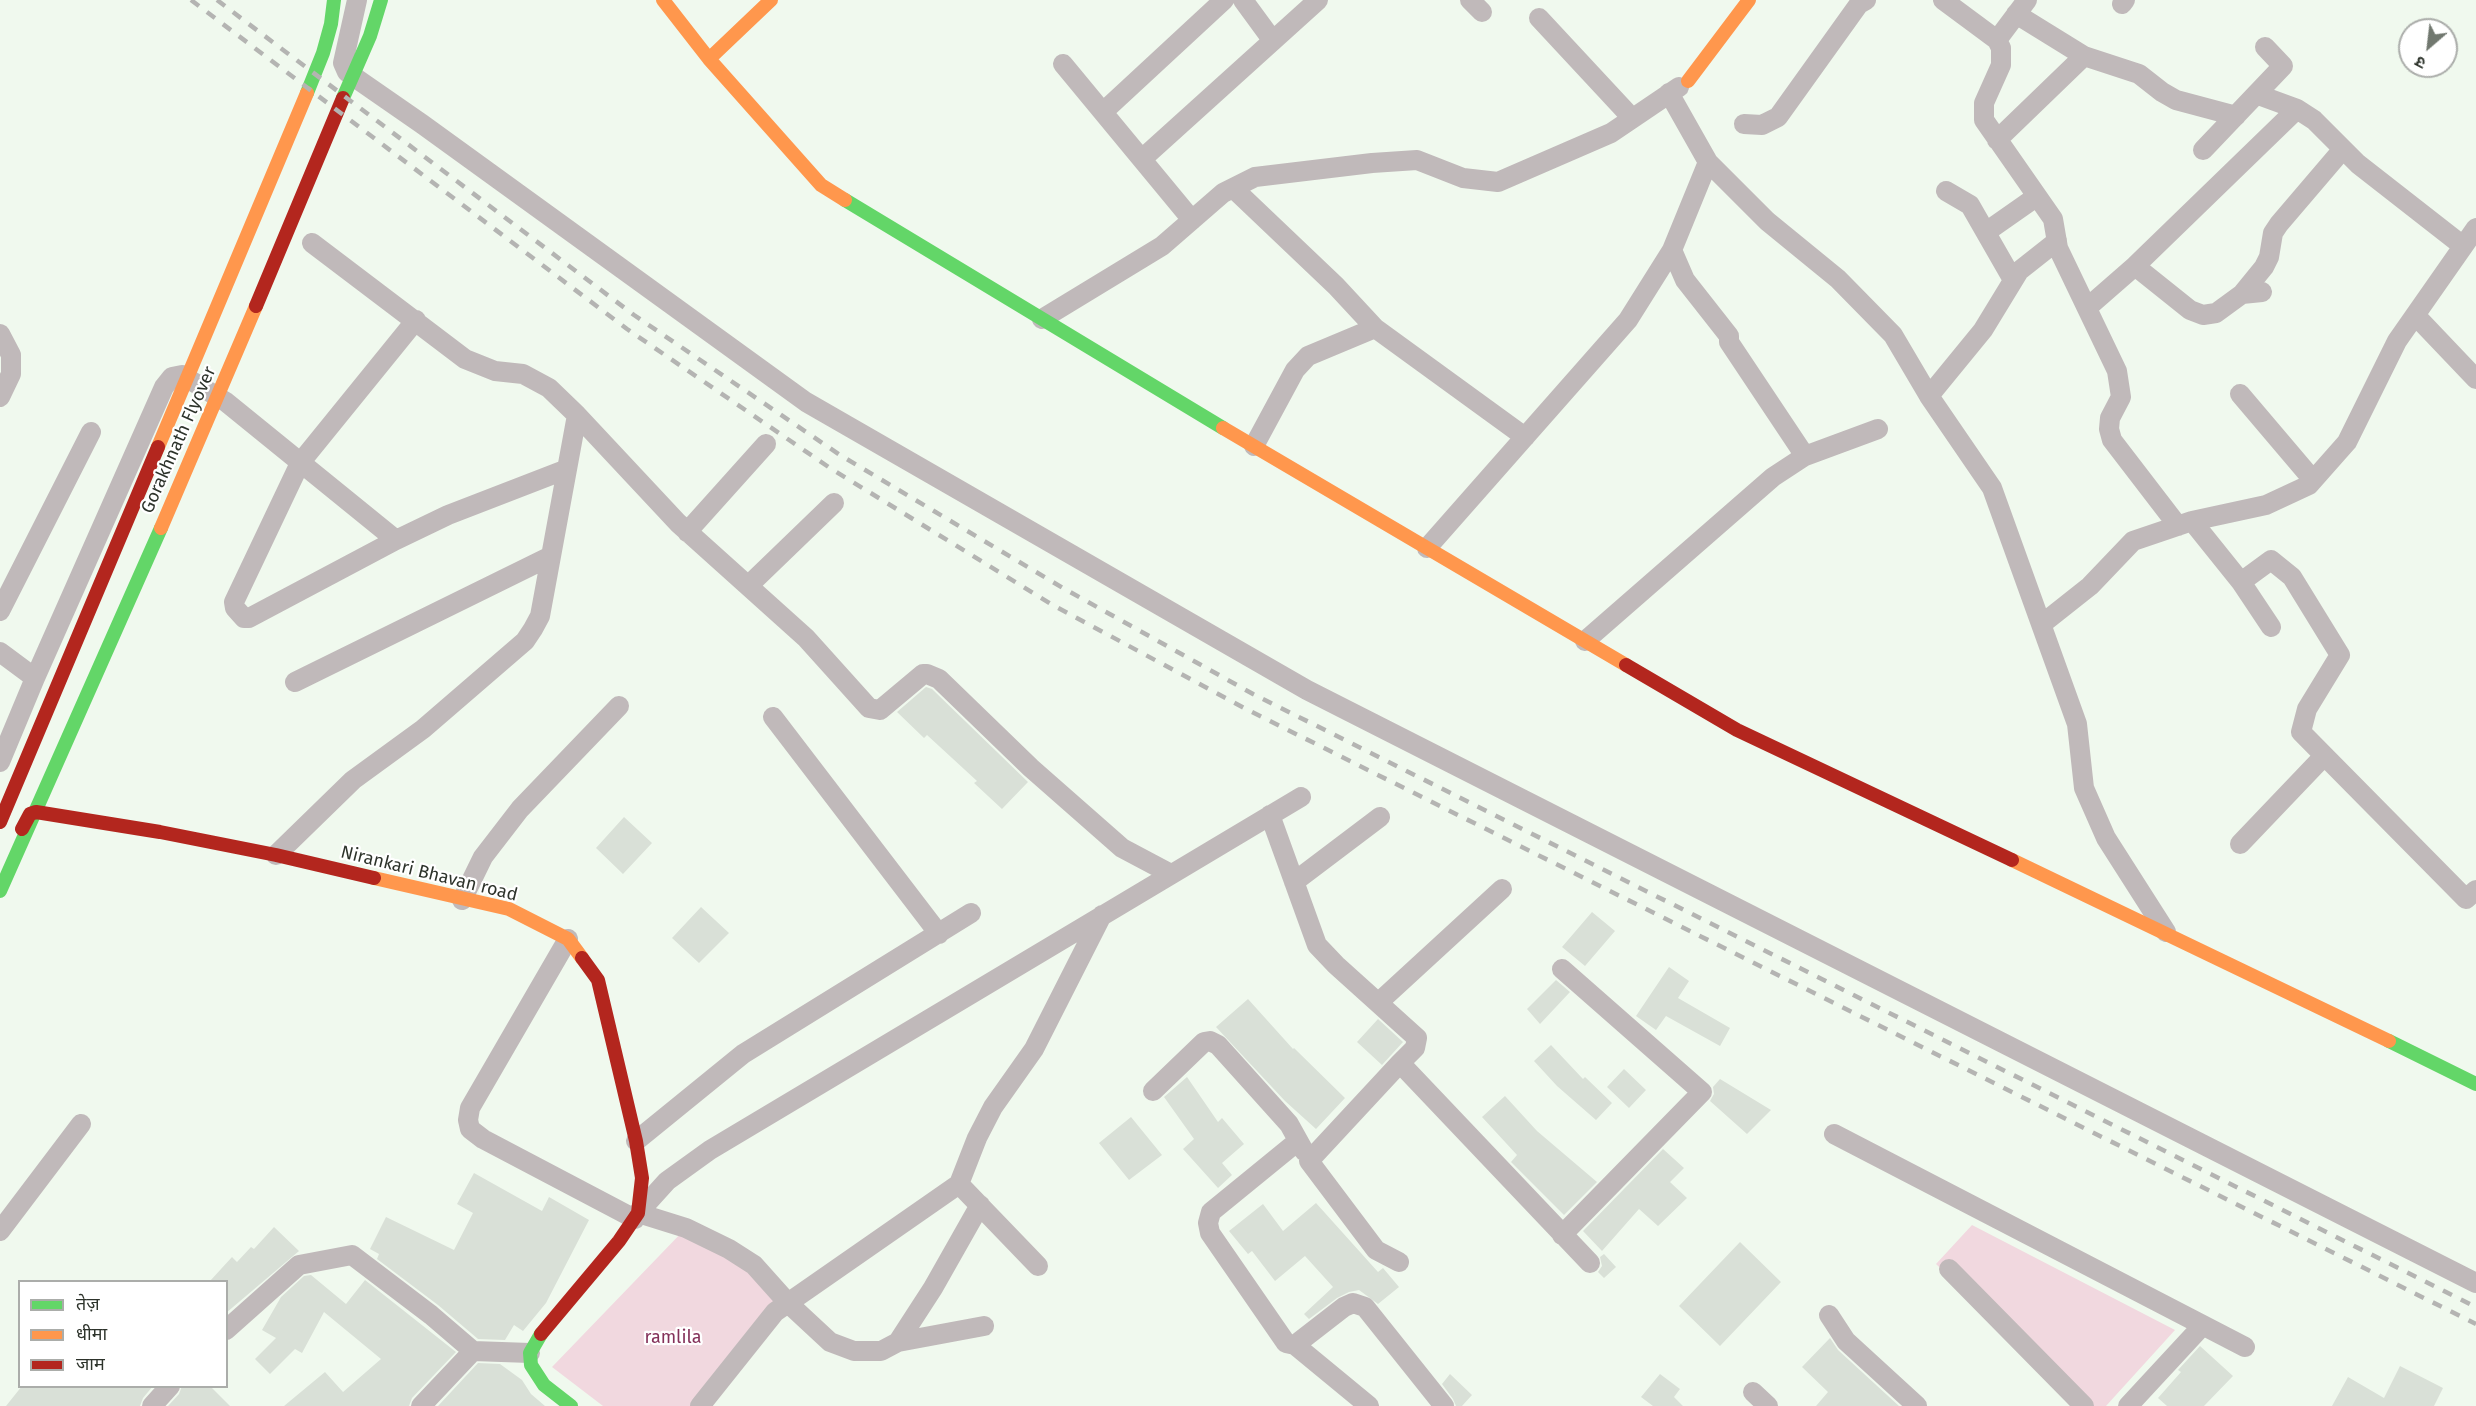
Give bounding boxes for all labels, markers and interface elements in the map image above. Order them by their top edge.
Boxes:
north arrow [2398,18,2458,78]
text: उ [2412,52,2429,73]
street label: Gorakhnath Flyover [137,363,221,517]
street label: Nirankari Bhavan road [338,842,520,906]
legend [18,1280,228,1388]
text: तेज़ [76,1293,100,1315]
text: धीमा [76,1323,107,1345]
park label: ramlila [645,1327,701,1349]
text: जाम [76,1353,105,1375]

